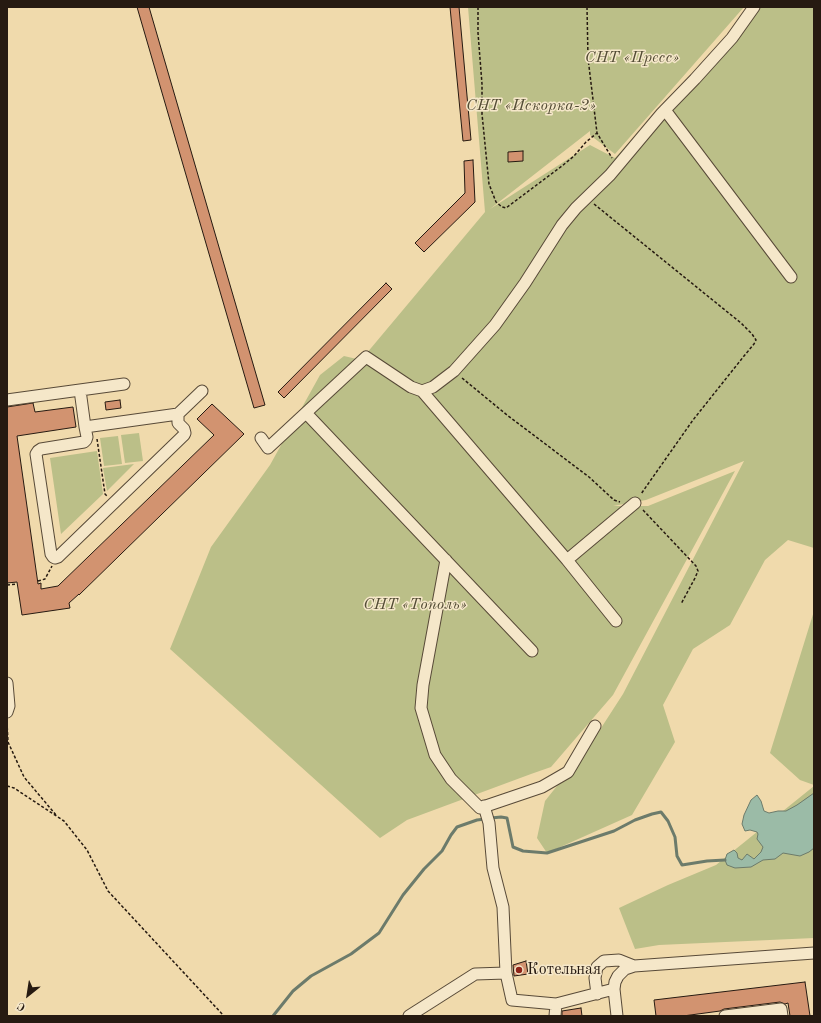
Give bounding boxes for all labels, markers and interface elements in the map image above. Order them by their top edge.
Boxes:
park label: СНТ «Пресс» [585,48,679,68]
park label: СНТ «Искорка-2» [466,96,596,116]
park label: СНТ «Тополь» [363,595,467,615]
place label: Котельная [527,960,601,980]
marker: Котельная [514,965,524,975]
north arrow [8,975,48,1015]
text: С [16,999,28,1012]

